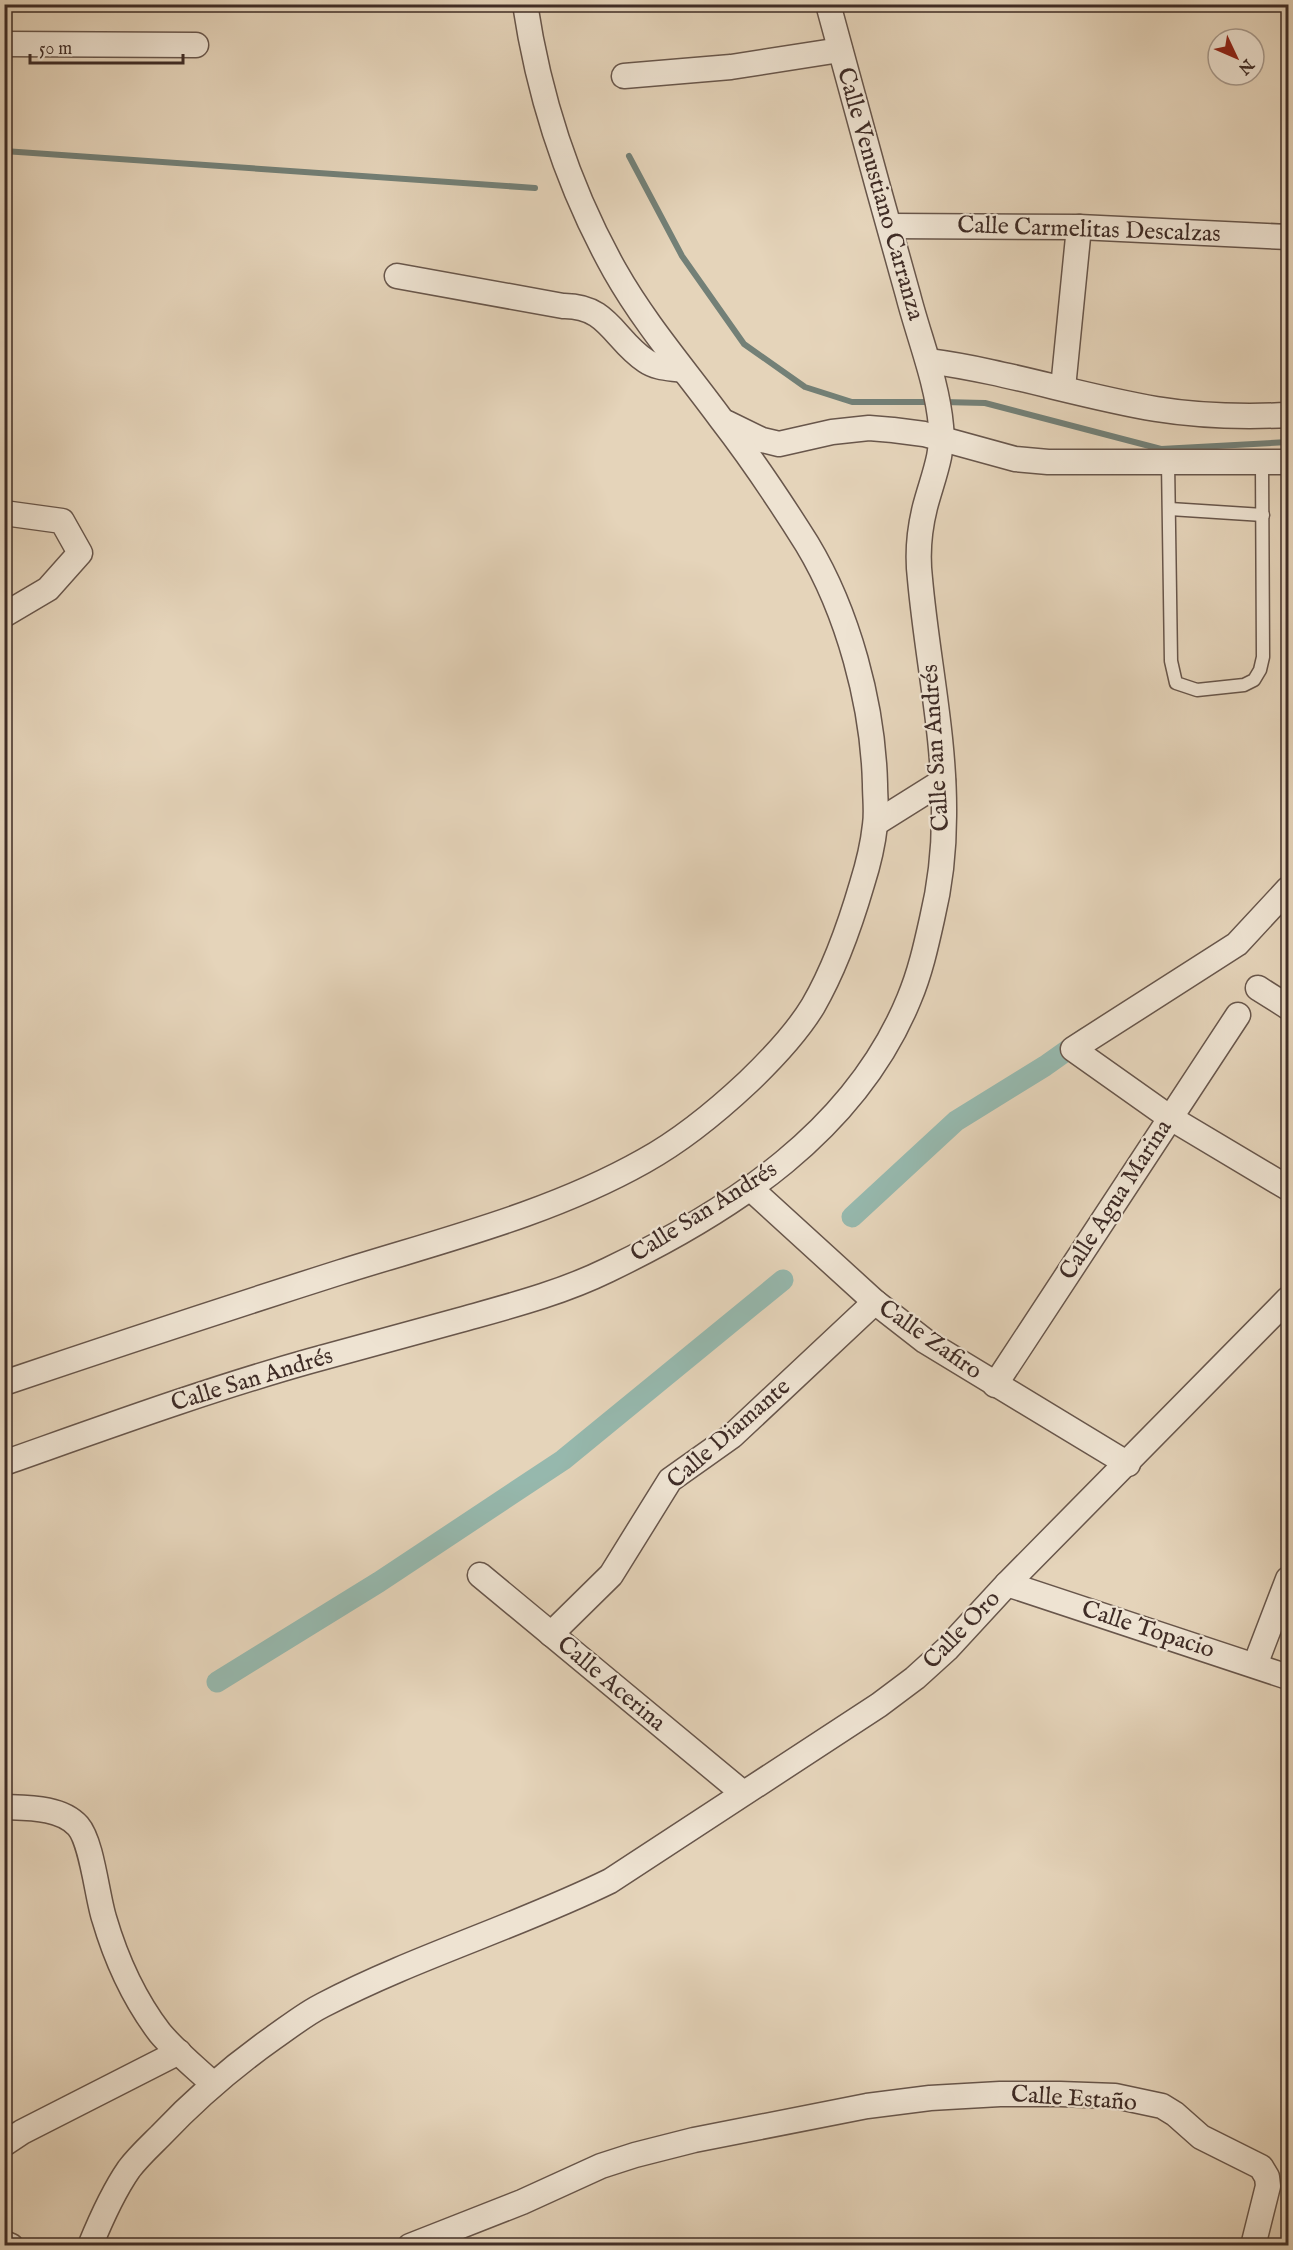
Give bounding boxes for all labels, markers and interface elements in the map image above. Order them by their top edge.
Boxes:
scale bar [30,27,183,65]
north arrow [1206,27,1266,87]
text: 50 m [39,38,72,61]
text: N [1233,53,1258,78]
street label: Calle Venustiano Carranza [829,64,931,325]
street label: Calle Carmelitas Descalzas [957,210,1221,250]
street label: Calle San Andrés [915,663,957,833]
street label: Calle Agua Marina [1053,1113,1180,1286]
street label: Calle San Andrés [625,1154,783,1270]
street label: Calle Zafiro [872,1293,988,1387]
street label: Calle San Andrés [167,1341,337,1419]
street label: Calle Diamante [661,1372,797,1496]
street label: Calle Oro [917,1584,1007,1676]
street label: Calle Topacio [1078,1594,1218,1666]
street label: Calle Acerina [550,1629,672,1739]
street label: Calle Estaño [1010,2079,1138,2119]

